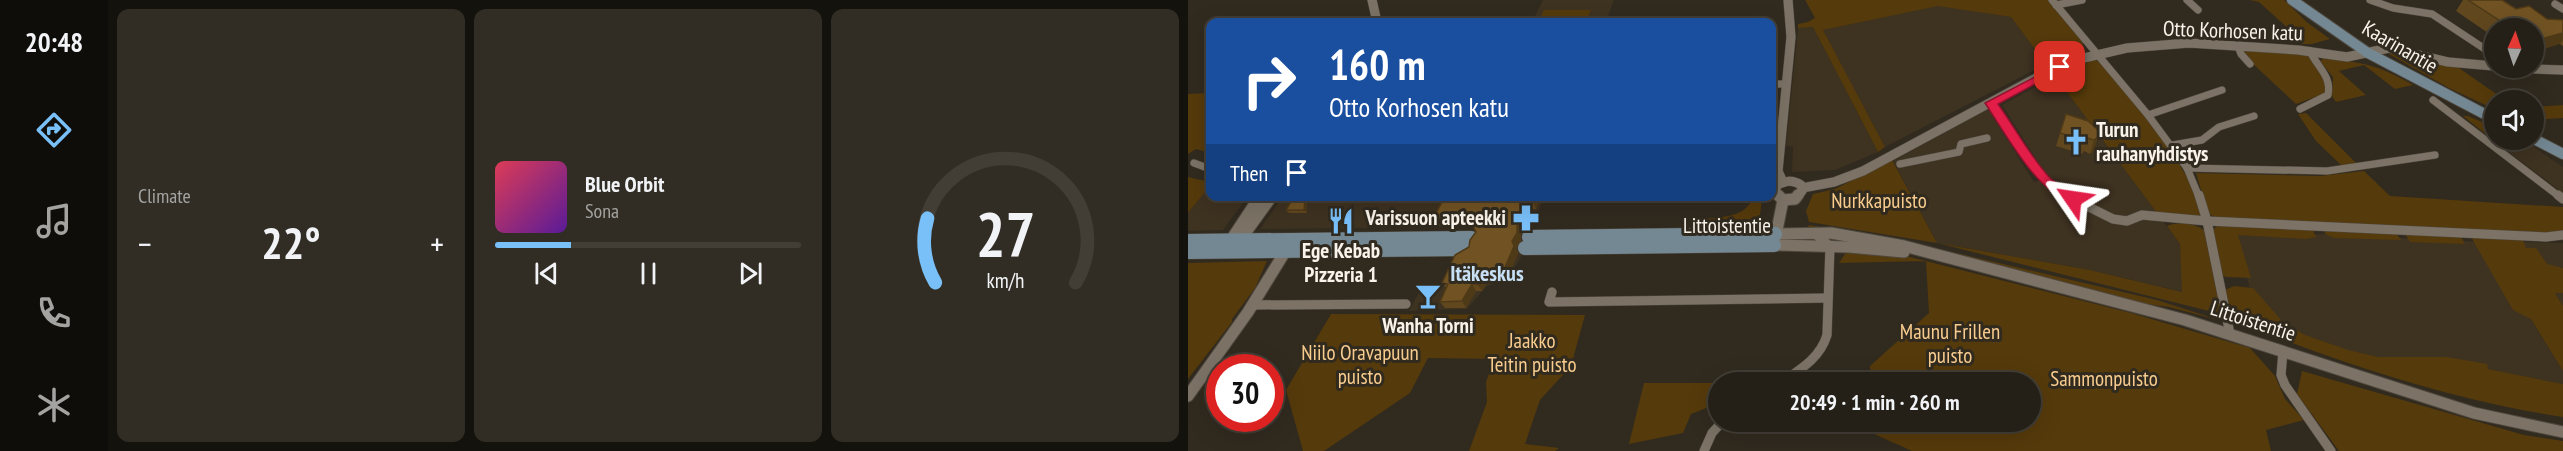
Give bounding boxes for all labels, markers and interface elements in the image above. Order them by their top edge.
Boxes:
street label: Kaarinantie [2358,14,2443,79]
street label: Otto Korhosen katu [2163,15,2303,46]
north arrow [2484,18,2544,78]
map controls [2484,18,2544,150]
text: 20:48 [25,25,83,59]
text: 160 m [1329,37,1426,92]
pin [2034,41,2085,92]
icon: right [1230,42,1308,120]
icon: arrive [2043,50,2076,83]
text: Otto Korhosen katu [1329,90,1509,124]
button: sound [2484,90,2544,150]
icon: directions [33,109,75,151]
place label: Turun rauhanyhdistys [2096,116,2208,167]
church icon: Turun rauhanyhdistys [2061,127,2091,157]
icon: arrive [1280,156,1313,189]
text: Then [1230,159,1268,187]
position arrow [2041,167,2105,231]
text: Blue Orbit [585,170,664,198]
text: Climate [138,183,191,209]
park label: Nurkkapuisto [1831,187,1927,214]
text: 27 [975,193,1035,274]
text: Sona [585,198,619,224]
icon: music [33,200,75,242]
pharmacy icon: Varissuon apteekki [1511,203,1541,233]
place label: Varissuon apteekki [1365,204,1506,231]
restaurant icon: Ege Kebab Pizzeria 1 [1326,206,1356,236]
street label: Littoistentie [1683,212,1771,239]
text: 22° [261,213,321,271]
text: − [138,222,152,265]
text: + [430,222,444,265]
place label: Ege Kebab Pizzeria 1 [1302,237,1380,288]
icon: previous [530,257,563,290]
icon: pause [632,257,665,290]
icon: next [734,257,767,290]
district label: Itäkeskus [1450,259,1524,287]
text: km/h [986,266,1024,294]
bar icon: Wanha Torni [1413,281,1443,311]
icon: phone [33,292,75,334]
street label: Littoistentie [2207,294,2299,347]
place label: Wanha Torni [1381,312,1474,339]
park label: Maunu Frillen puisto [1900,318,2000,369]
park label: Jaakko Teitin puisto [1487,327,1577,378]
park label: Niilo Oravapuun puisto [1301,339,1419,390]
speed limit sign: 30 [1206,354,1284,432]
park label: Sammonpuisto [2050,365,2158,392]
icon: climate [33,384,75,426]
text: 20:49 · 1 min · 260 m [1789,388,1960,416]

